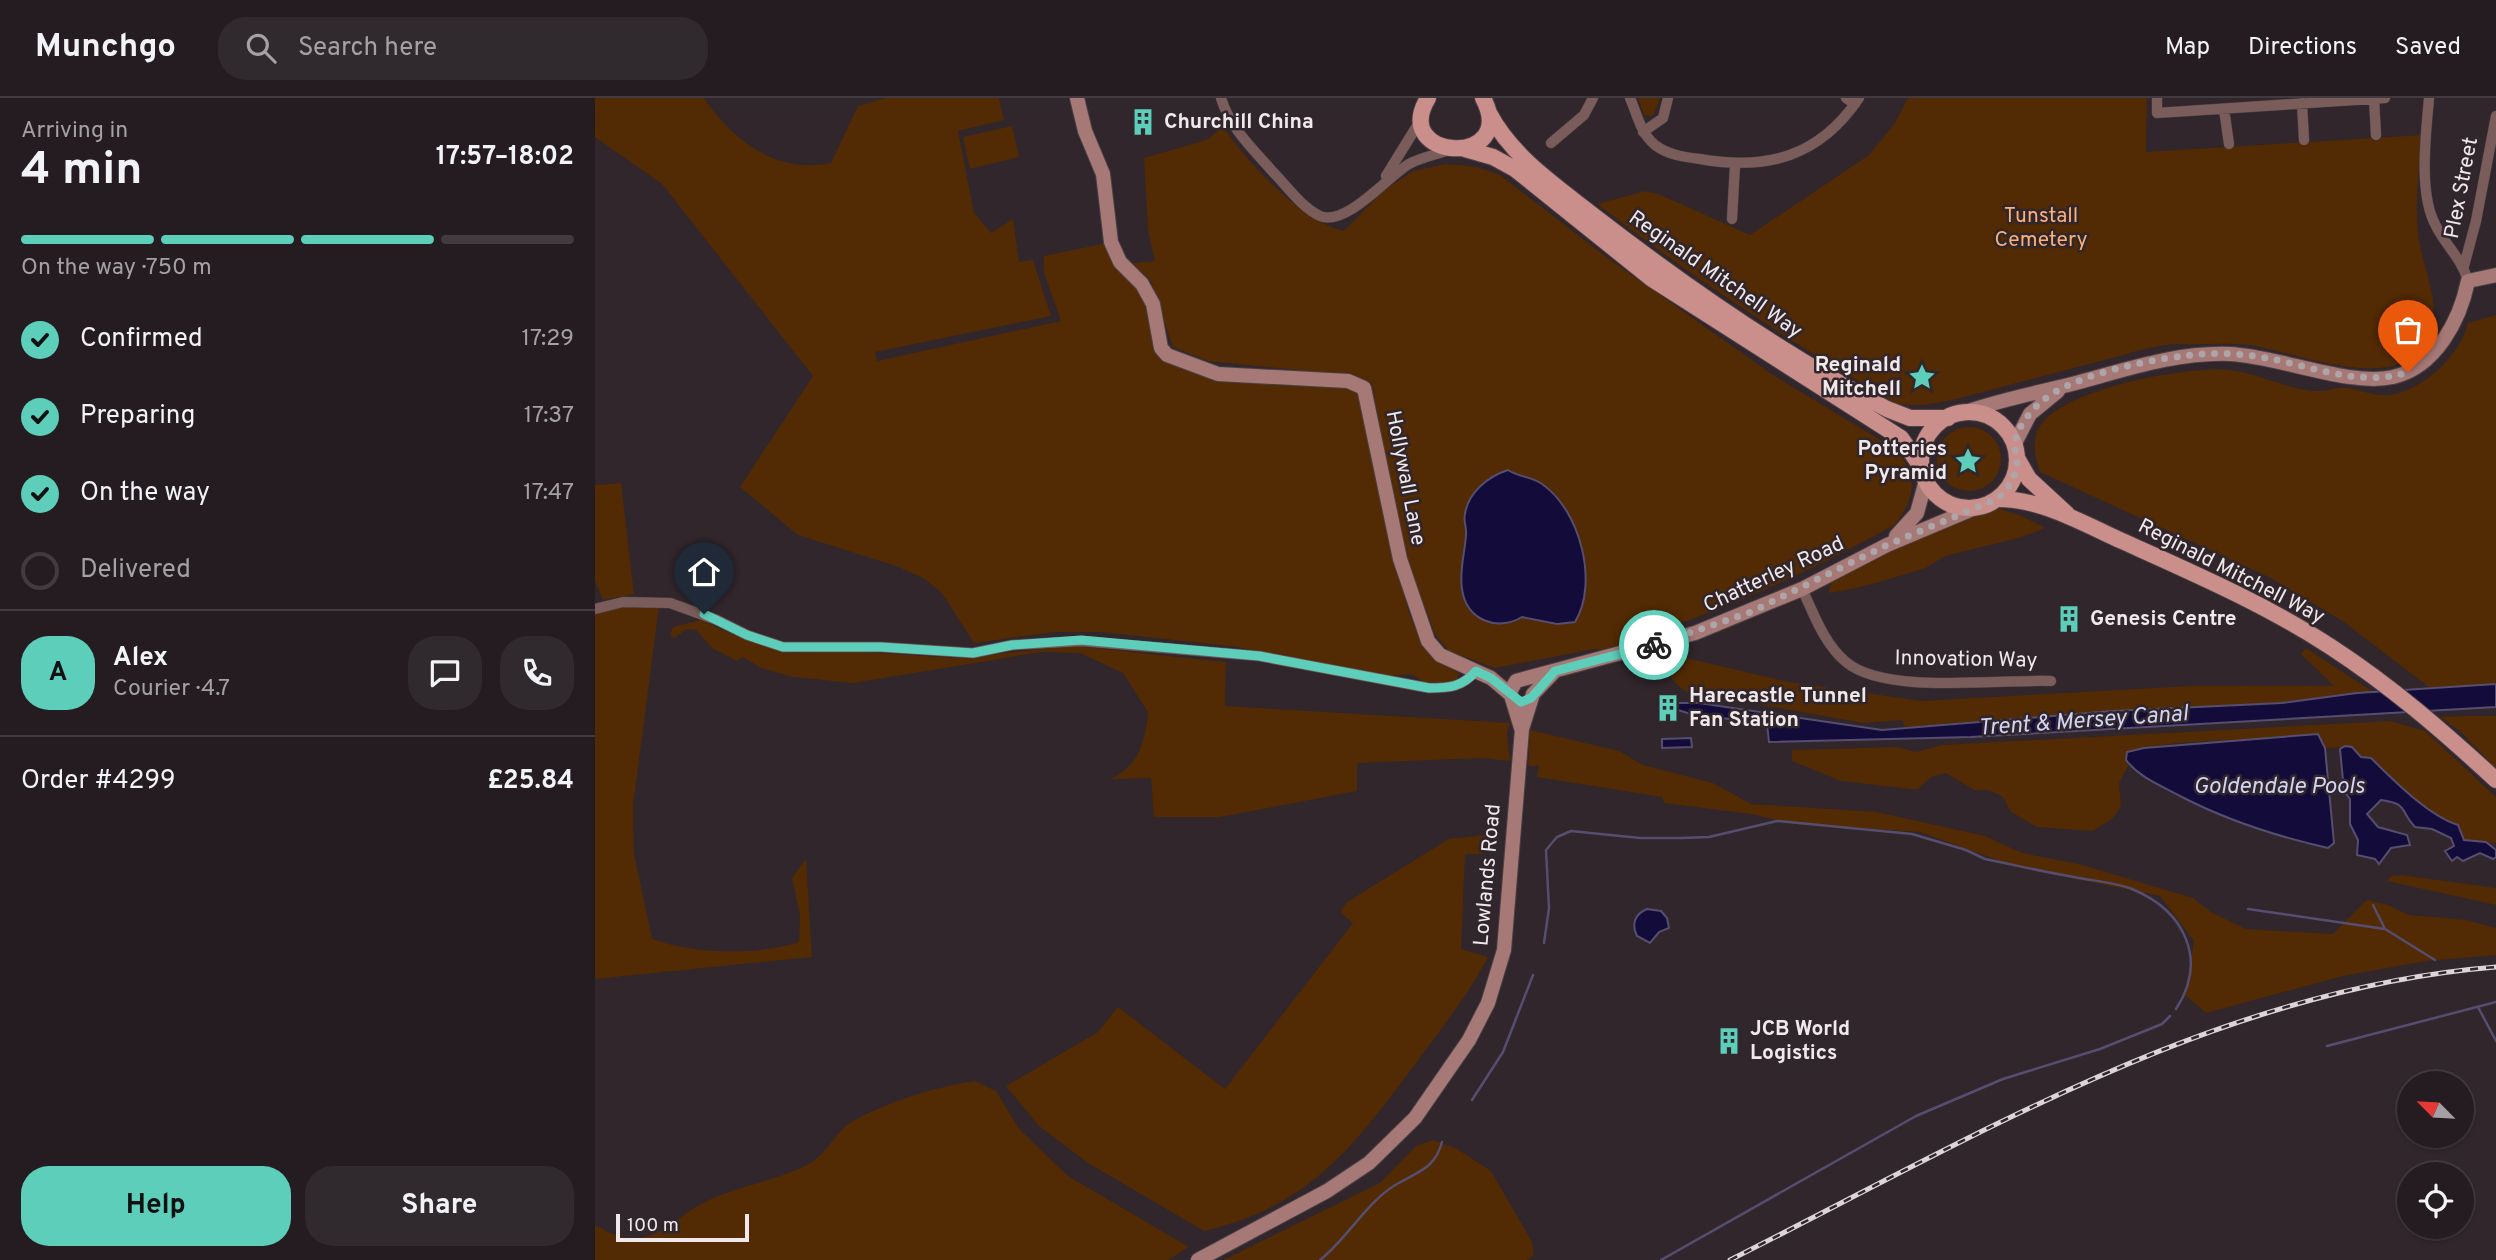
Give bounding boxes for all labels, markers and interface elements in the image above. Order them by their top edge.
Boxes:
search box [218,17,708,80]
text: Munchgo [35,27,176,69]
icon: search [242,29,280,67]
text: Search here [298,32,437,65]
text: Map [2165,33,2210,63]
text: Directions [2248,33,2357,63]
text: Saved [2395,33,2461,63]
building icon: Churchill China [1128,107,1158,137]
place label: Churchill China [1164,109,1314,136]
text: Arriving in [21,117,128,146]
street label: Plex Street [2439,135,2485,241]
text: 17:57–18:02 [436,141,574,174]
text: 4 min [21,142,143,201]
park label: Tunstall Cemetery [1994,203,2088,254]
street label: Reginald Mitchell Way [1623,205,1807,345]
text: On the way · 750 m [21,254,212,283]
pin [2378,300,2438,372]
icon: bag [2389,311,2427,349]
icon: check [21,321,59,359]
text: Confirmed [80,323,203,356]
text: 17:29 [521,325,574,354]
place label: Reginald Mitchell [1815,352,1901,403]
place icon: Reginald Mitchell [1907,362,1937,392]
icon: check [21,398,59,436]
text: Preparing [80,400,195,433]
text: 17:37 [524,402,574,431]
street label: Hollywall Lane [1379,408,1431,548]
place label: Potteries Pyramid [1857,436,1947,487]
place icon: Potteries Pyramid [1953,446,1983,476]
icon: check [21,475,59,513]
text: On the way [80,477,210,510]
text: 17:47 [523,479,574,508]
street label: Reginald Mitchell Way [2133,513,2329,631]
street label: Chatterley Road [1699,531,1849,619]
pin [674,542,734,614]
icon: home [685,553,723,591]
text: Delivered [80,554,191,587]
building icon: Genesis Centre [2054,604,2084,634]
place label: Genesis Centre [2090,606,2237,633]
courier [1619,610,1689,680]
icon: bike [1635,626,1673,664]
button: chat [408,636,482,710]
button: phone [500,636,574,710]
text: Alex [113,642,168,675]
street label: Innovation Way [1894,645,2038,675]
text: A [49,657,67,690]
text: Courier · 4.7 [113,675,230,704]
place label: Harecastle Tunnel Fan Station [1689,683,1867,734]
building icon: Harecastle Tunnel Fan Station [1653,693,1683,723]
water label: Trent & Mersey Canal [1977,700,2190,744]
text: Order #4299 [21,765,176,798]
text: £25.84 [487,765,574,798]
water label: Goldendale Pools [2193,773,2365,802]
street label: Lowlands Road [1468,803,1508,947]
place label: JCB World Logistics [1750,1016,1850,1067]
building icon: JCB World Logistics [1714,1026,1744,1056]
north arrow [2397,1071,2475,1148]
map controls [2397,1071,2474,1239]
button: locate [2397,1162,2474,1239]
button: Help [21,1166,291,1246]
button: Share [305,1166,574,1246]
scale bar [616,1211,749,1243]
text: 100 m [627,1214,679,1238]

